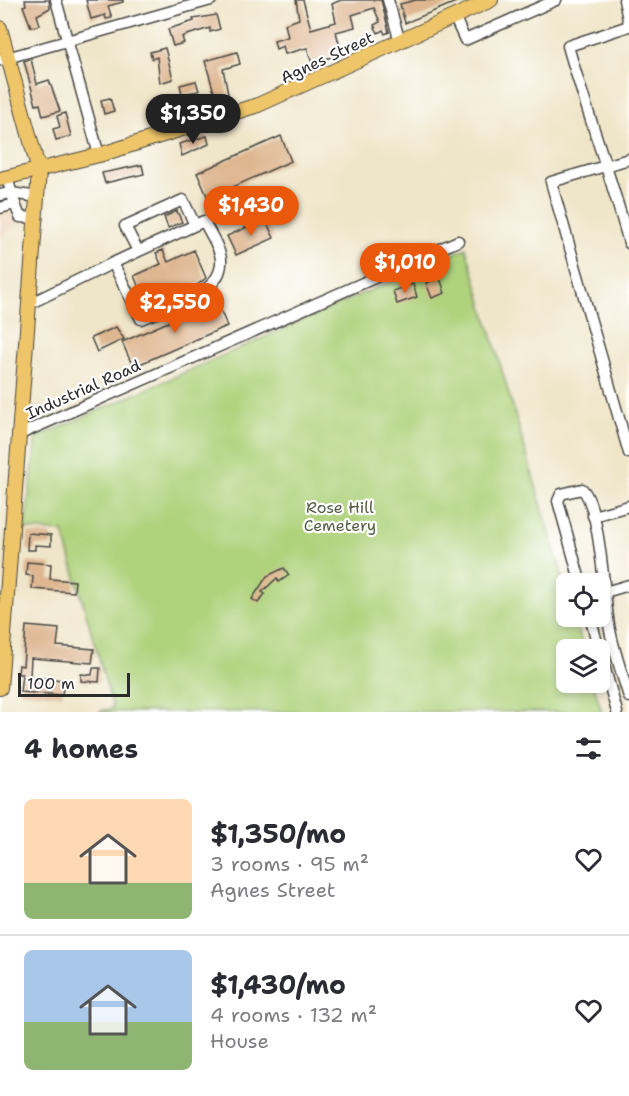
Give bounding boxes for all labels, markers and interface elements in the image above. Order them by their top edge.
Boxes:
street label: Agnes Street [277,27,377,88]
pin: $1,350 [144,94,242,145]
text: $1,350 [160,100,226,126]
pin: $1,430 [202,186,300,237]
text: $1,430 [218,192,284,218]
pin: $1,010 [356,243,454,294]
text: $1,010 [374,249,436,275]
pin: $2,550 [126,283,224,334]
text: $2,550 [139,289,211,315]
street label: Industrial Road [23,355,144,424]
park label: Rose Hill Cemetery [304,497,376,536]
map controls [556,573,610,693]
button: locate [556,573,610,627]
button: layers [556,639,610,693]
scale bar [18,670,130,698]
text: 100 m [27,673,75,694]
text: 4 homes [24,731,138,766]
icon: filters [572,732,605,765]
text: $1,350/mo [210,816,346,851]
icon: home [72,823,144,895]
icon: heart [572,843,605,876]
text: 3 rooms · 95 m² [210,851,369,877]
text: Agnes Street [210,877,336,903]
text: $1,430/mo [210,967,346,1002]
icon: home [72,974,144,1046]
icon: heart [572,994,605,1027]
text: 4 rooms · 132 m² [210,1002,377,1028]
text: House [210,1028,269,1054]

